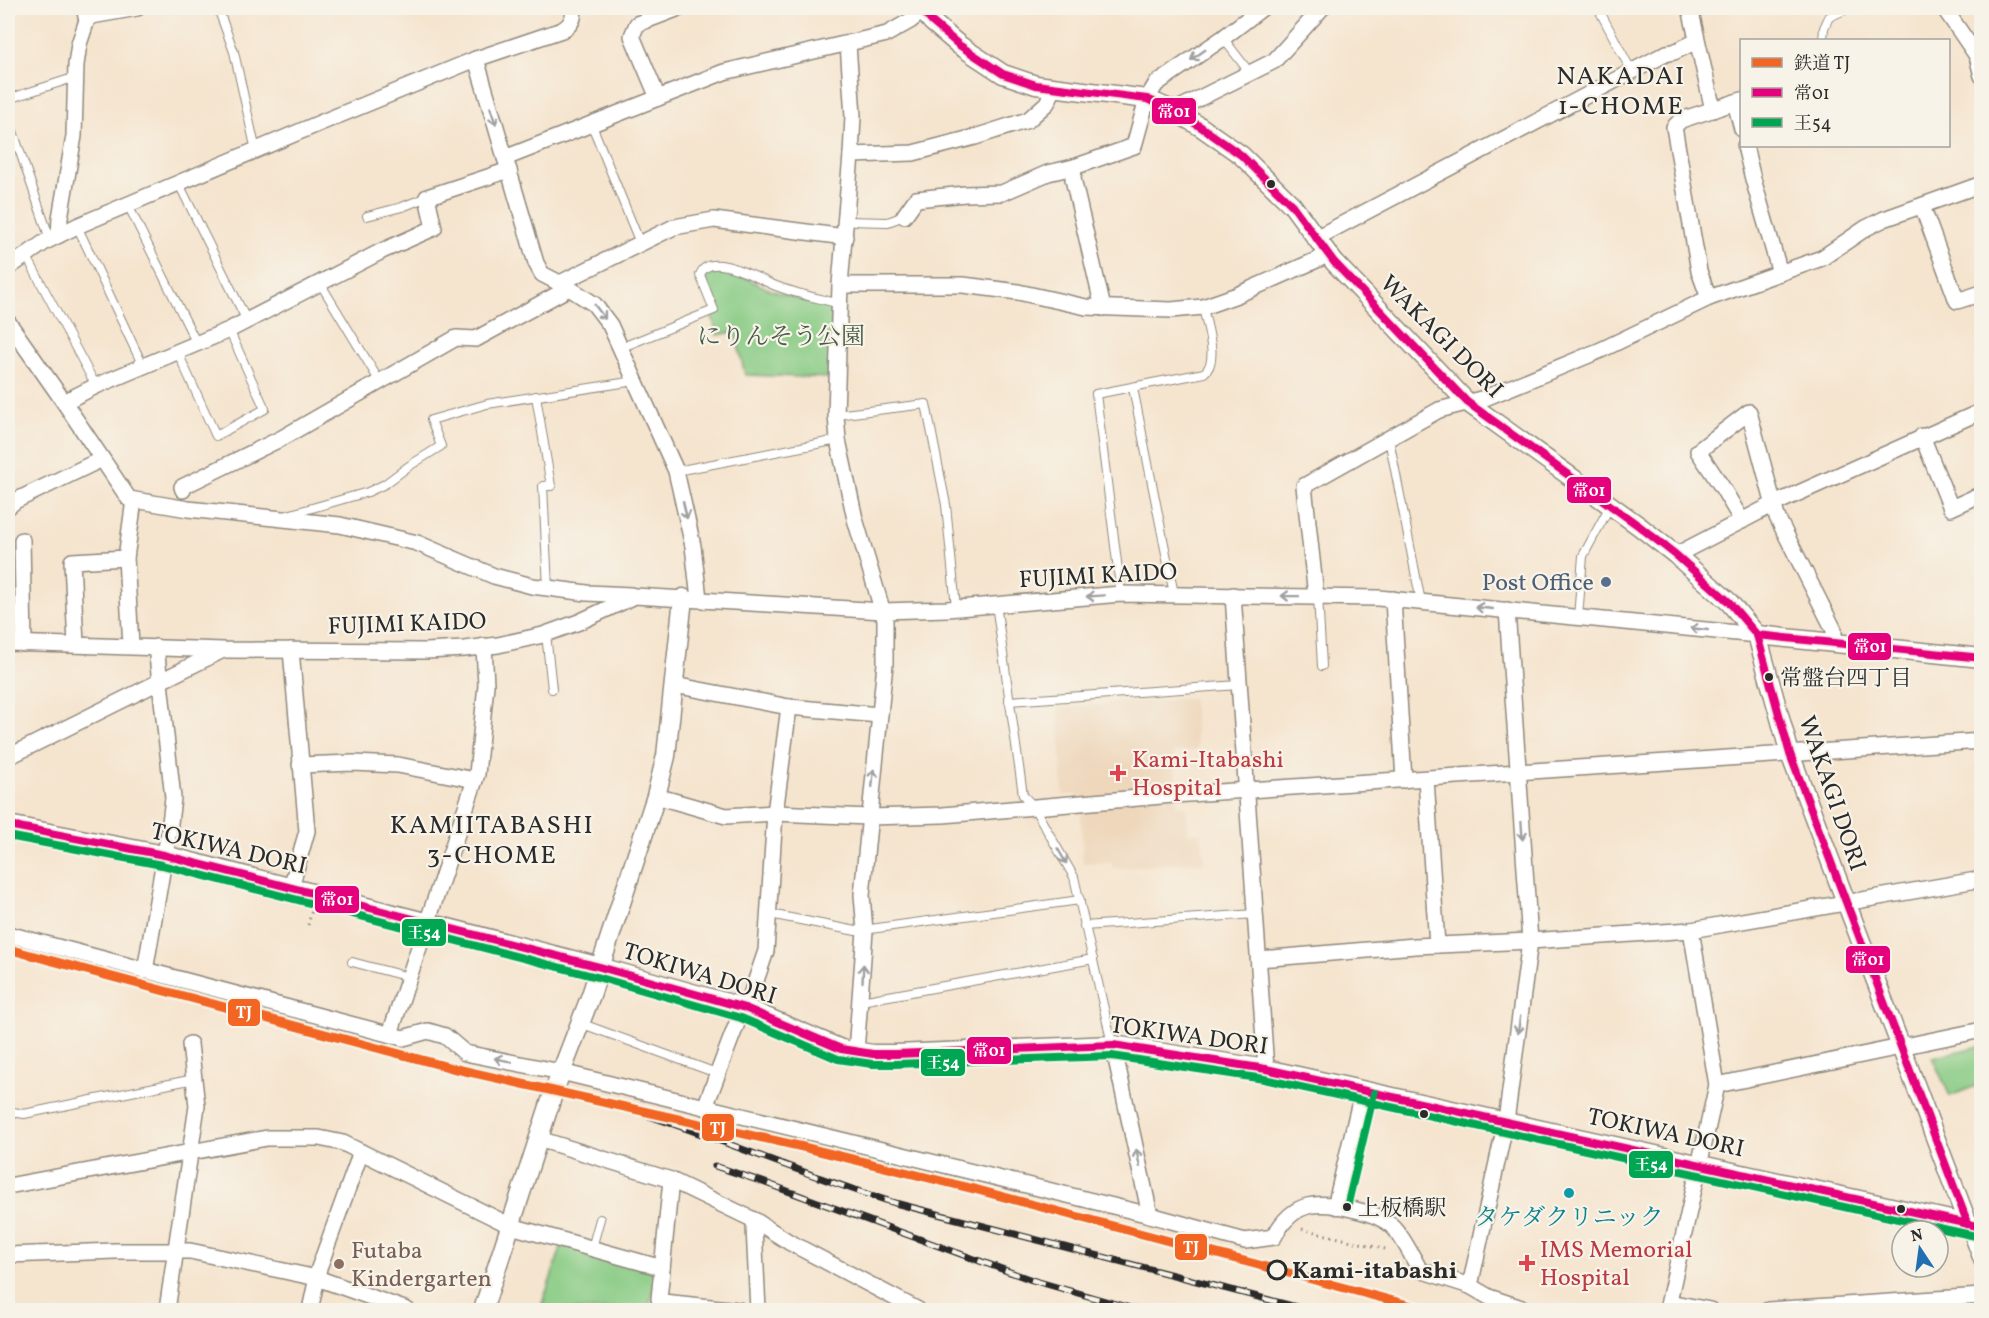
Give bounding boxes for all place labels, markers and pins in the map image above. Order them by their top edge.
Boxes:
unlabelled marker [1265,178,1277,190]
place label: Post Office [1482,567,1594,601]
marker: Post Office [1599,575,1613,589]
place label: 常盤台四丁目 [1780,664,1912,695]
marker: 常盤台四丁目 [1763,671,1775,683]
place label: Kami-Itabashi Hospital [1132,744,1284,806]
marker: Kami-Itabashi Hospital [1109,764,1127,782]
unlabelled marker [1418,1108,1430,1120]
marker: タケダクリニック [1562,1186,1576,1200]
place label: 上板橋駅 [1358,1194,1446,1225]
marker: 上板橋駅 [1341,1201,1353,1213]
place label: タケダクリニック [1474,1202,1664,1236]
unlabelled marker [1895,1203,1907,1215]
place label: IMS Memorial Hospital [1540,1234,1693,1296]
place label: Futaba Kindergarten [351,1235,492,1297]
marker: IMS Memorial Hospital [1518,1254,1536,1272]
place label: Kami-itabashi [1292,1255,1457,1289]
marker: Futaba Kindergarten [332,1257,346,1271]
marker: Kami-itabashi [1267,1260,1287,1280]

